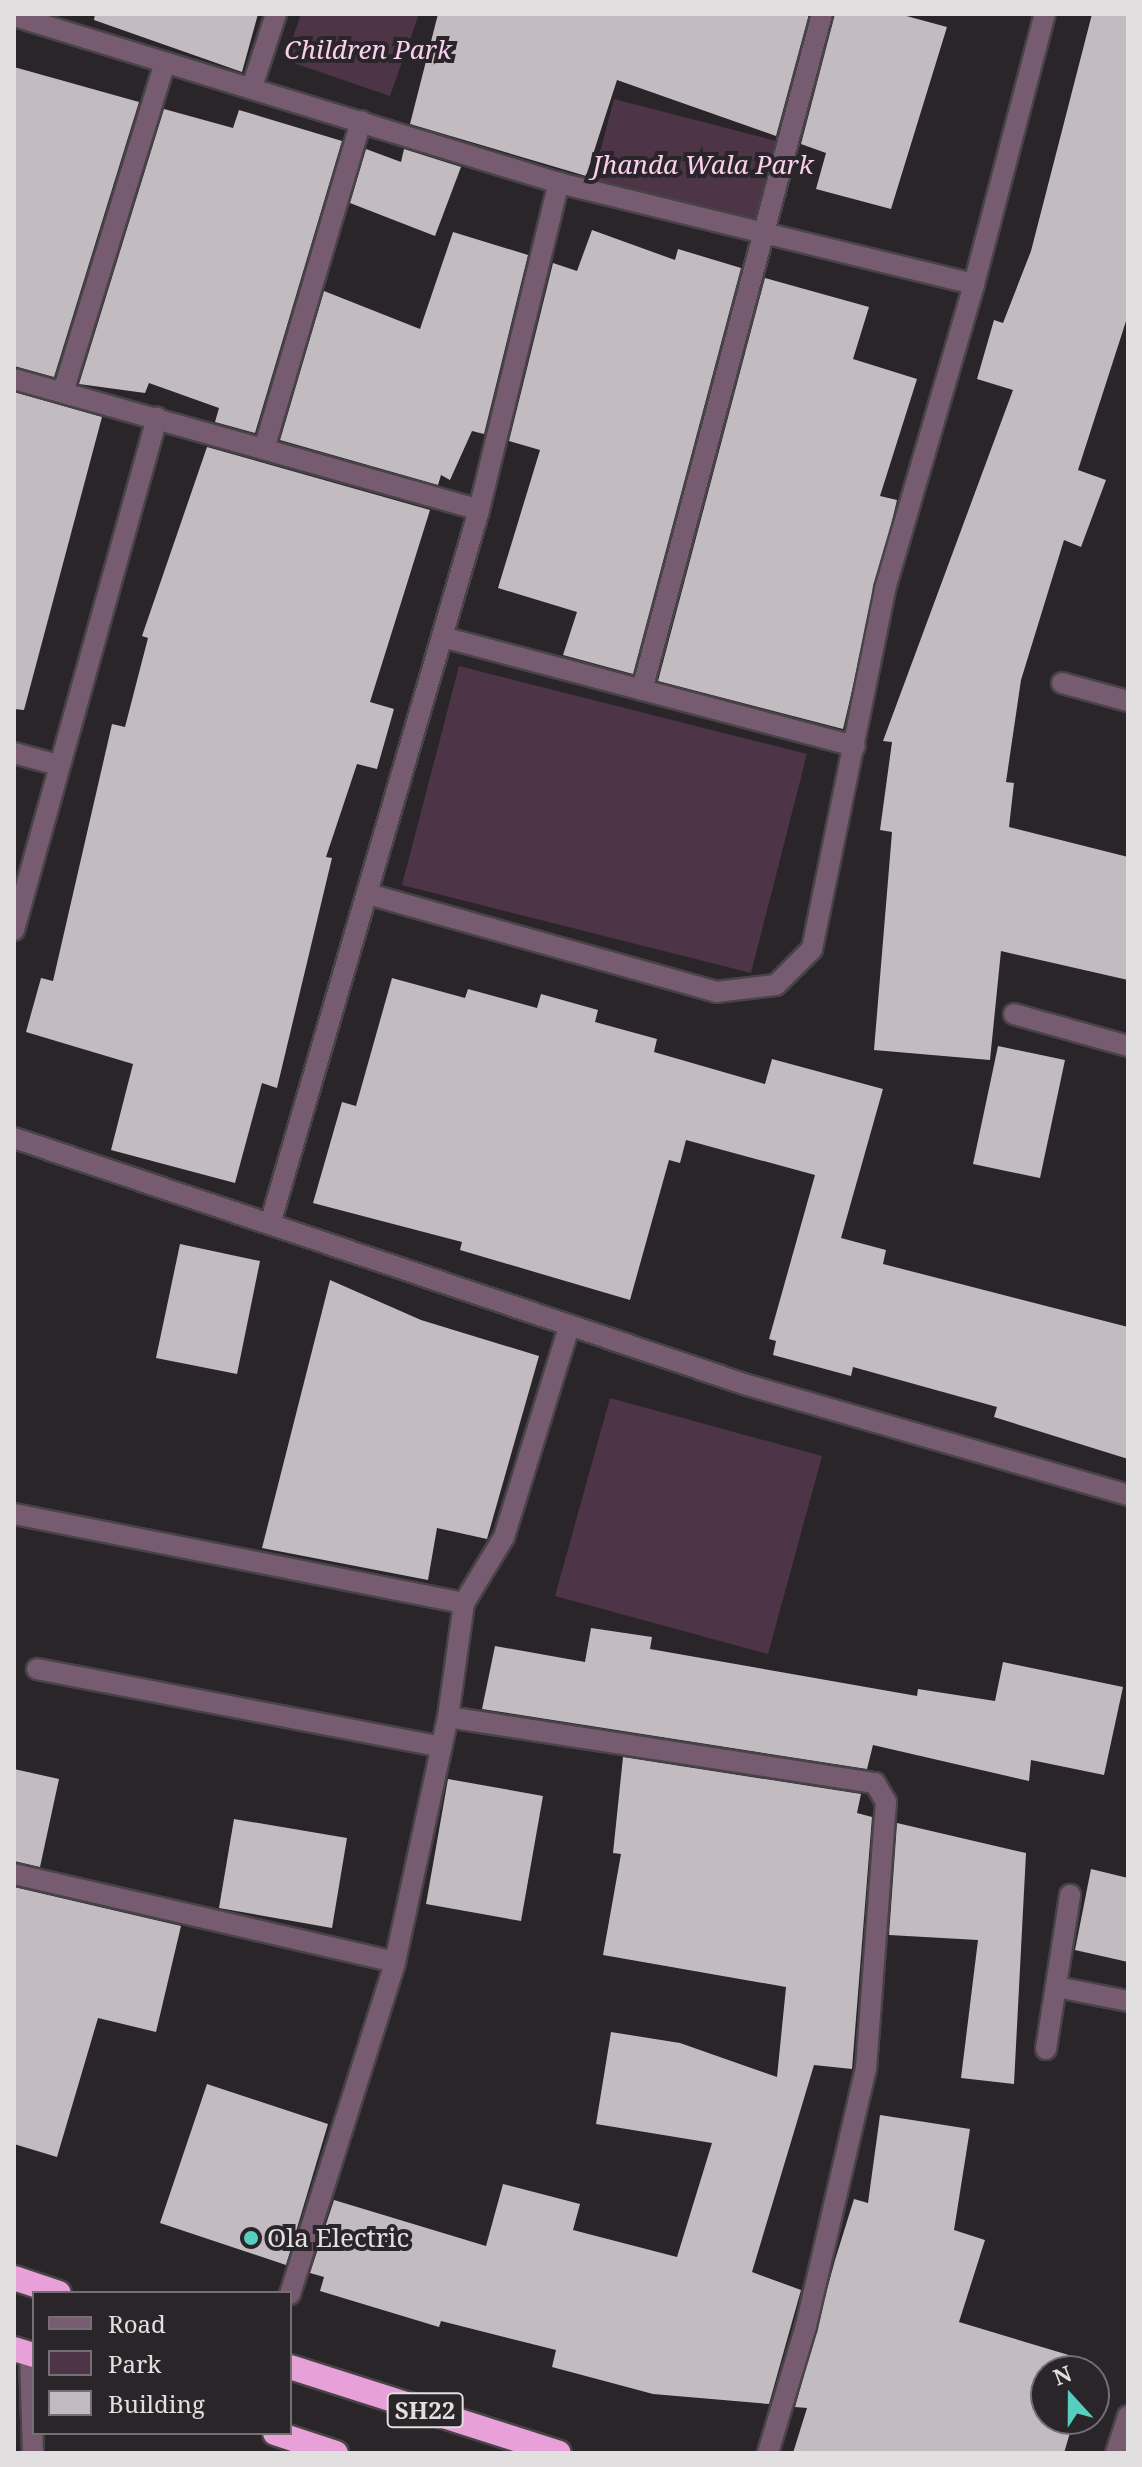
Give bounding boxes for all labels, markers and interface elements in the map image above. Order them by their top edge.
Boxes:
park label: Children Park [284,34,452,66]
park label: Jhanda Wala Park [592,149,814,181]
place label: Ola Electric [267,2222,409,2254]
marker: Ola Electric [242,2229,260,2247]
legend [32,2291,292,2435]
text: Road [108,2307,166,2340]
text: Park [108,2347,161,2380]
north arrow [1030,2355,1110,2435]
text: N [1049,2357,1076,2392]
text: Building [108,2387,205,2420]
road number: SH22 [385,2390,465,2430]

